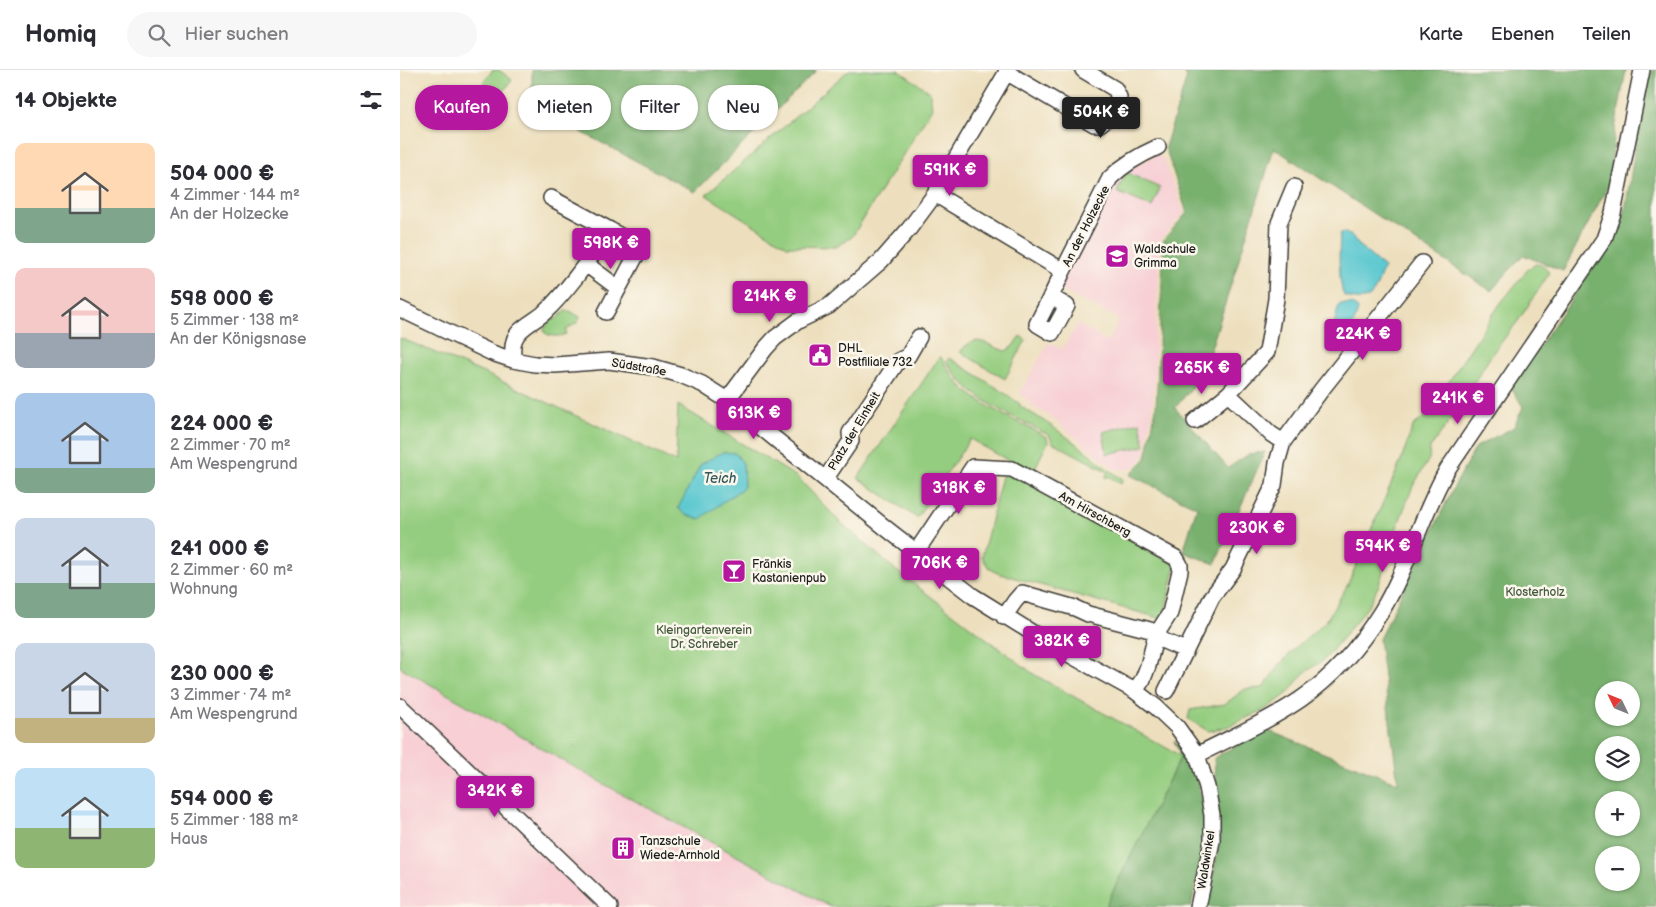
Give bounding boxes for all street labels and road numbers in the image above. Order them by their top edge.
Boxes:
street label: An der Holzecke [1060,183,1113,269]
street label: Südstraße [610,355,667,380]
street label: Platz der Einheit [825,389,884,473]
street label: Am Hirschberg [1056,488,1134,541]
street label: Waldwinkel [1194,830,1219,890]

